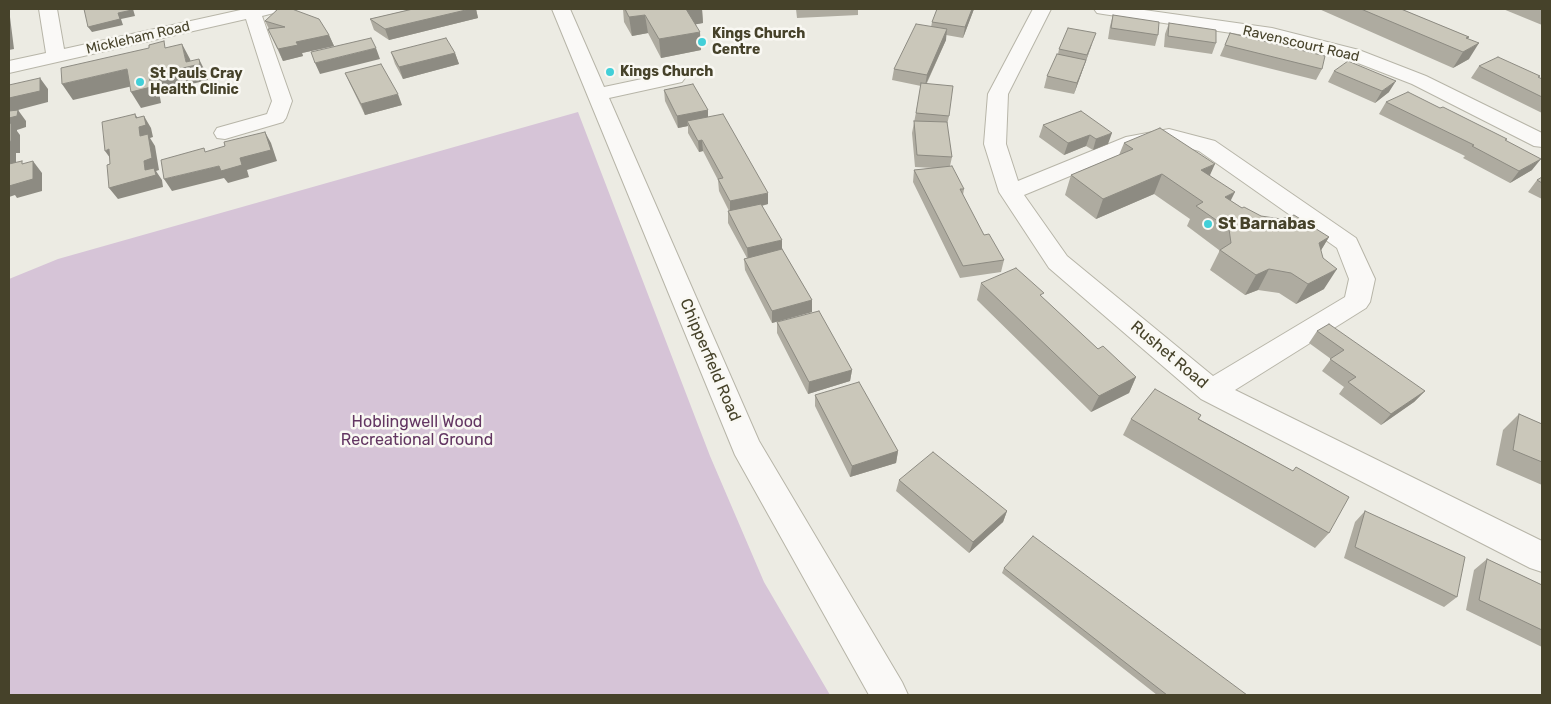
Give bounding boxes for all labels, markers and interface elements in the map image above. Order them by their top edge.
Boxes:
street label: Mickleham Road [84,18,192,58]
street label: Ravenscourt Road [1241,22,1361,66]
place label: Kings Church Centre [712,26,805,58]
marker: Kings Church Centre [696,36,708,48]
place label: Kings Church [620,64,713,80]
place label: St Pauls Cray Health Clinic [150,66,243,98]
marker: Kings Church [604,66,616,78]
marker: St Pauls Cray Health Clinic [134,76,146,88]
place label: St Barnabas [1218,214,1316,234]
marker: St Barnabas [1202,218,1214,230]
street label: Chipperfield Road [675,296,745,424]
street label: Rushet Road [1126,317,1212,393]
park label: Hoblingwell Wood Recreational Ground [341,412,493,450]

